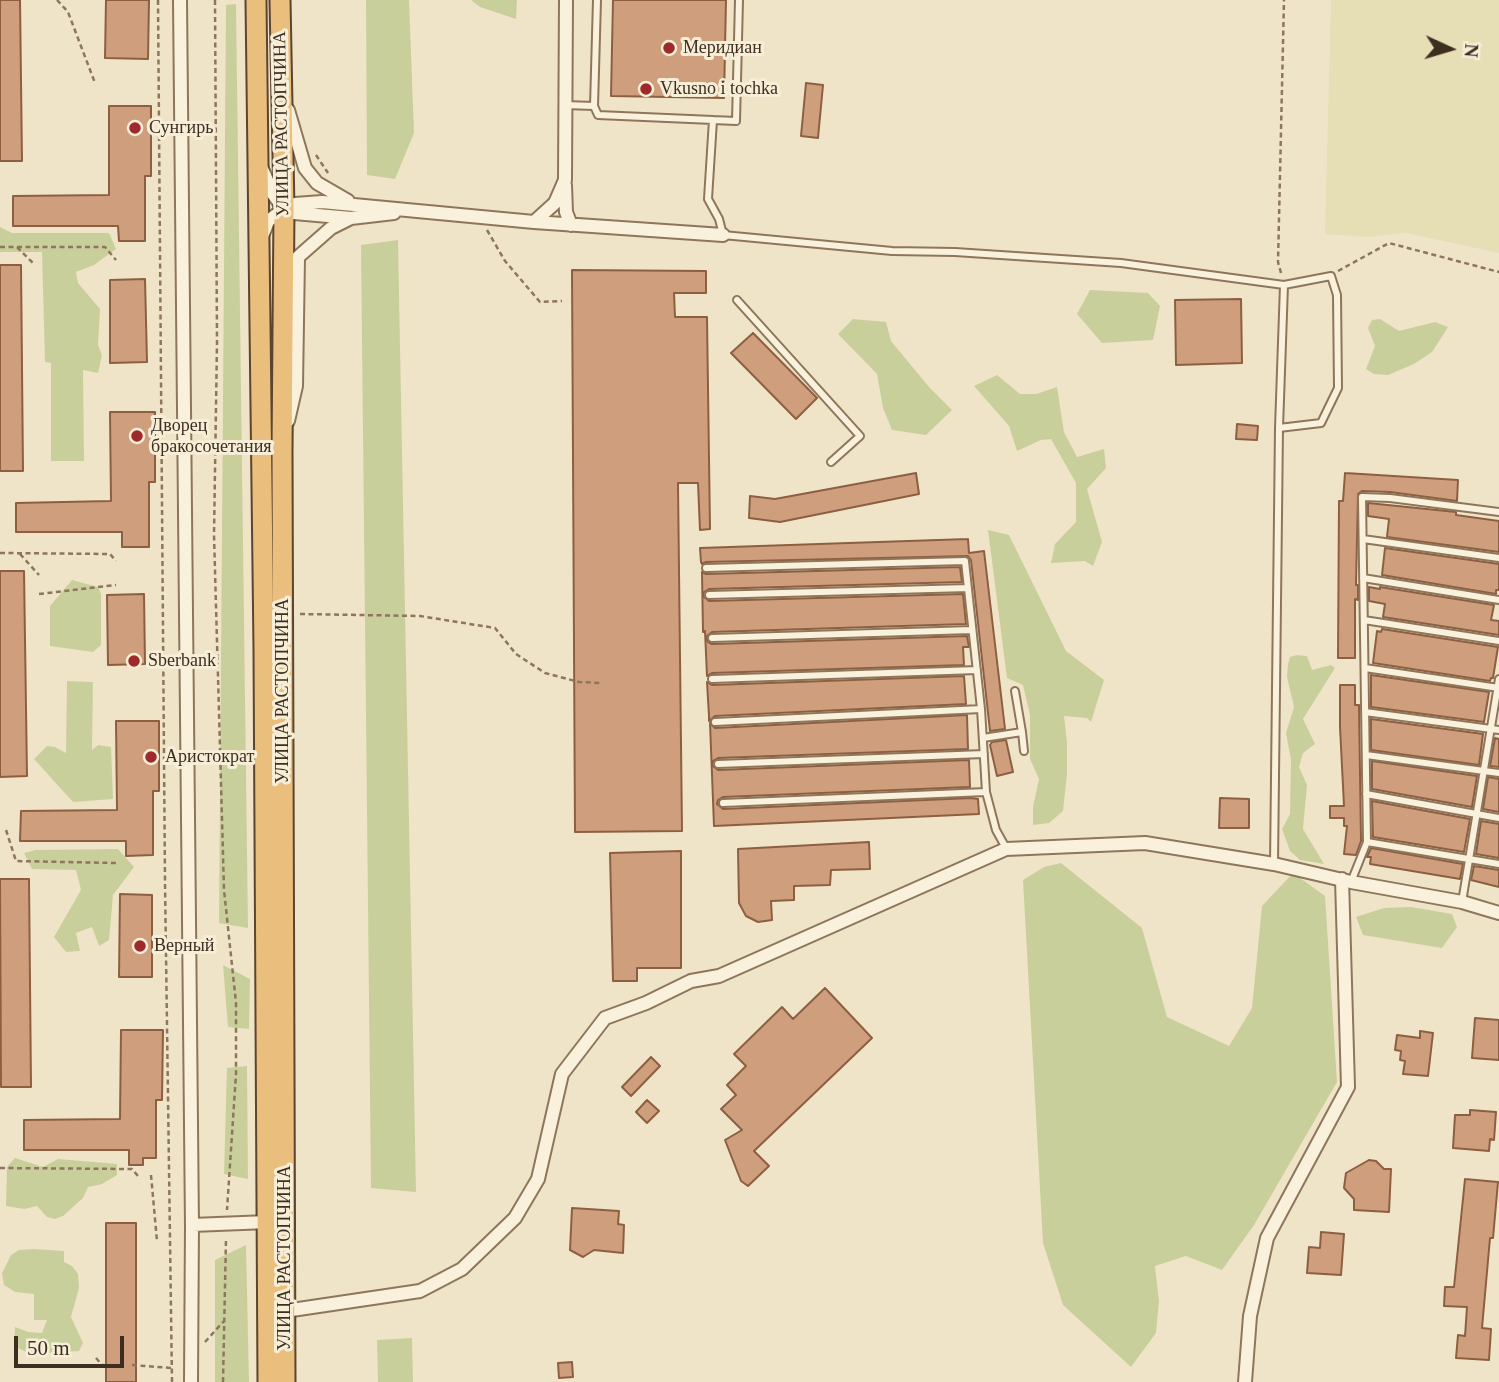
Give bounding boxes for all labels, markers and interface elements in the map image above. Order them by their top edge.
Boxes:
north arrow [1415,14,1485,84]
street label: УЛИЦА РАСТОПЧИНА [270,31,294,217]
place label: Меридиан [683,37,762,59]
marker: Меридиан [661,40,677,56]
text: N [1460,43,1482,58]
place label: Vkusno i tochka [660,78,778,100]
marker: Vkusno i tochka [638,81,654,97]
place label: Сунгирь [149,117,213,139]
marker: Сунгирь [127,120,143,136]
place label: Дворец бракосочетания [151,415,272,458]
marker: Дворец бракосочетания [129,428,145,444]
street label: УЛИЦА РАСТОПЧИНА [272,598,294,784]
place label: Sberbank [148,650,216,672]
marker: Sberbank [126,653,142,669]
place label: Аристократ [165,746,254,768]
marker: Аристократ [143,749,159,765]
place label: Верный [154,935,214,957]
marker: Верный [132,938,148,954]
street label: УЛИЦА РАСТОПЧИНА [274,1165,296,1351]
scale bar [18,1322,128,1366]
text: 50 m [27,1336,70,1360]

